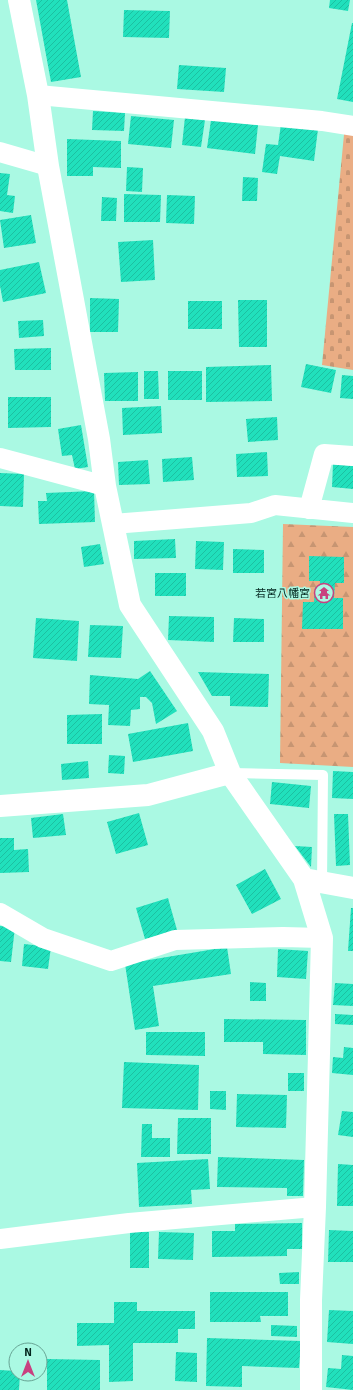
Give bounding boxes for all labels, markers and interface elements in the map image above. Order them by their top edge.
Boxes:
temple icon: 若宮八幡宮 [313,582,335,604]
place label: 若宮八幡宮 [255,587,310,600]
north arrow [8,1342,48,1382]
text: N [24,1346,32,1359]

